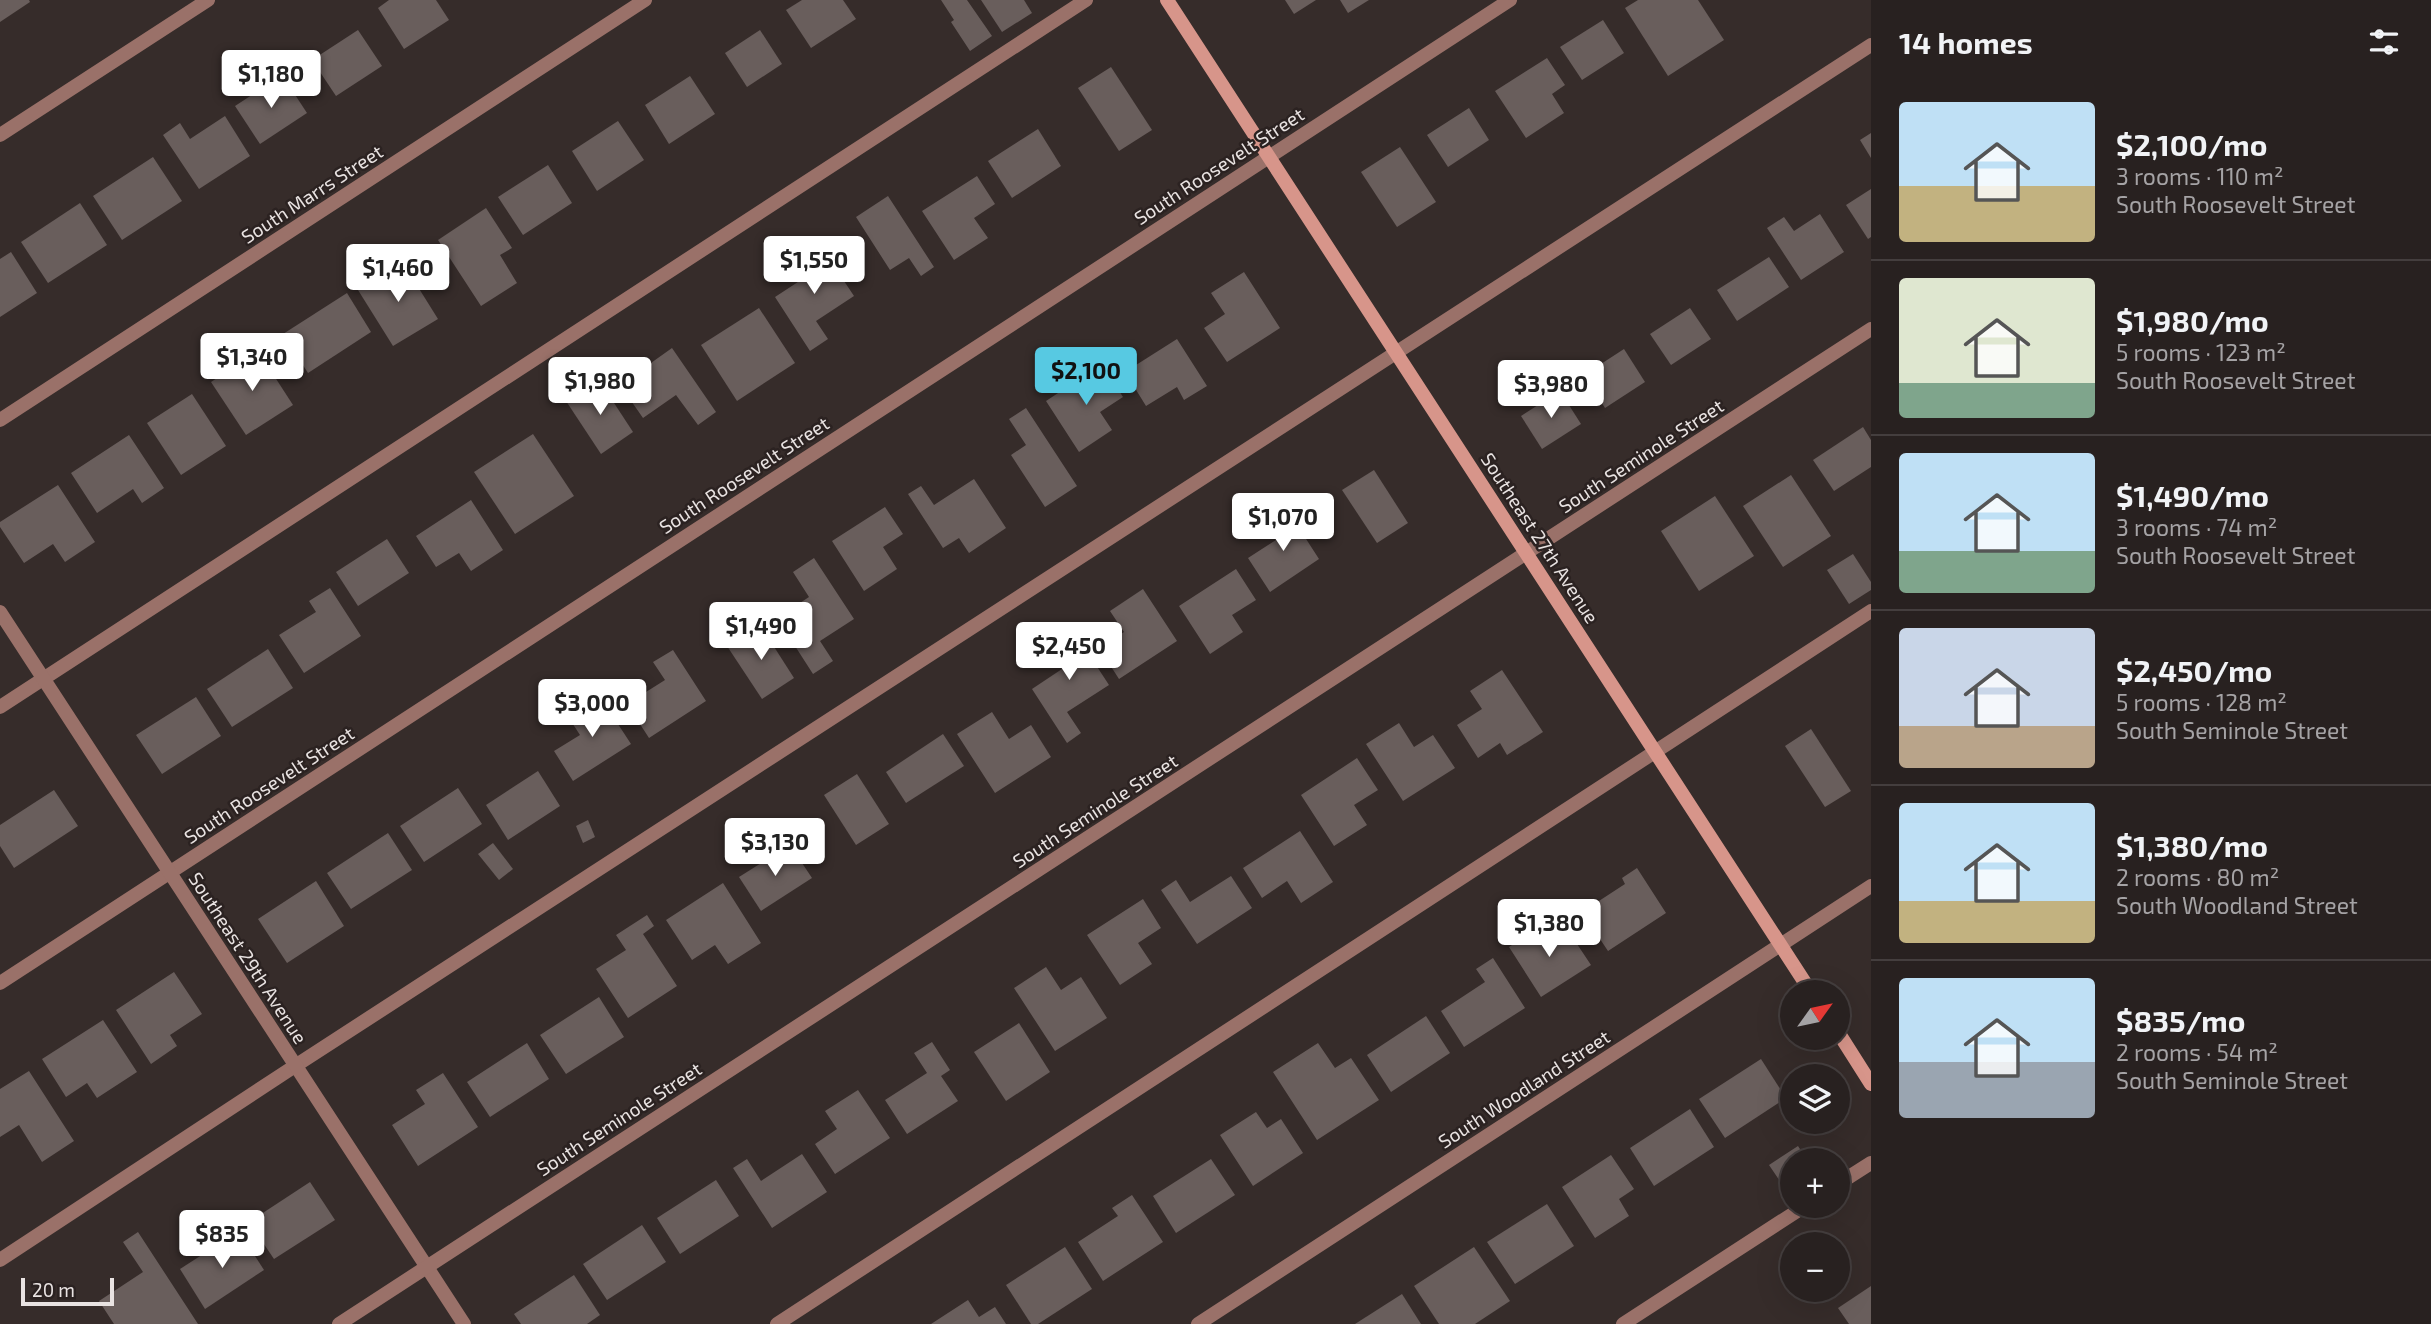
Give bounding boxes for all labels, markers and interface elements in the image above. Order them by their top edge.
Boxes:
icon: filters [2365,23,2403,61]
text: 14 homes [1899,24,2033,60]
pin: $1,180 [214,50,328,110]
text: $1,180 [238,59,304,87]
street label: South Roosevelt Street [1130,102,1308,229]
text: $2,100/mo [2116,126,2267,162]
icon: home [1955,130,2039,214]
street label: South Marrs Street [237,139,387,248]
text: 3 rooms · 110 m² [2116,162,2283,190]
text: South Roosevelt Street [2116,190,2355,218]
pin: $1,550 [757,236,871,296]
pin: $1,460 [341,244,455,304]
text: $1,550 [780,245,848,273]
text: $1,460 [362,253,434,281]
text: $1,980/mo [2116,302,2269,338]
icon: home [1955,306,2039,390]
pin: $1,340 [195,334,309,393]
text: 5 rooms · 123 m² [2116,338,2286,366]
text: $1,340 [216,342,288,370]
pin: $2,100 [1029,348,1143,407]
text: $2,100 [1051,356,1121,384]
pin: $1,980 [543,358,657,417]
pin: $3,980 [1494,360,1608,420]
text: $1,980 [564,366,636,394]
text: South Roosevelt Street [2116,366,2355,394]
text: $3,980 [1514,369,1588,397]
street label: South Seminole Street [1554,394,1727,517]
street label: South Roosevelt Street [655,411,833,538]
street label: Southeast 27th Avenue [1477,448,1604,627]
text: $1,490/mo [2116,477,2269,513]
icon: home [1955,481,2039,565]
pin: $1,070 [1226,494,1340,553]
text: $1,070 [1248,502,1318,530]
text: 3 rooms · 74 m² [2116,513,2277,541]
text: South Roosevelt Street [2116,541,2355,569]
pin: $1,490 [704,602,818,662]
text: $1,490 [725,611,797,639]
pin: $2,450 [1012,622,1126,682]
text: $2,450 [1032,631,1106,659]
text: $2,450/mo [2116,652,2272,688]
icon: home [1955,656,2039,740]
pin: $3,000 [535,680,649,739]
text: $3,000 [554,688,630,716]
text: 5 rooms · 128 m² [2116,688,2287,716]
text: South Seminole Street [2116,716,2348,744]
street label: South Roosevelt Street [180,721,358,848]
street label: South Seminole Street [1008,749,1181,872]
pin: $3,130 [718,818,832,878]
text: $3,130 [741,827,809,855]
text: $1,380/mo [2116,827,2268,863]
icon: home [1955,831,2039,915]
text: 2 rooms · 80 m² [2116,863,2279,891]
street label: Southeast 29th Avenue [184,868,312,1048]
text: South Woodland Street [2116,891,2358,919]
pin: $1,380 [1492,900,1606,959]
text: $1,380 [1514,908,1584,936]
north arrow [1780,980,1850,1050]
map controls [1780,980,1850,1302]
text: $835/mo [2116,1002,2245,1038]
icon: home [1955,1006,2039,1090]
street label: South Woodland Street [1434,1025,1614,1153]
text: 2 rooms · 54 m² [2116,1038,2278,1066]
street label: South Seminole Street [532,1057,705,1180]
button: layers [1780,1064,1850,1134]
text: South Seminole Street [2116,1066,2348,1094]
button: + [1780,1148,1850,1218]
pin: $835 [181,1210,263,1270]
text: $835 [195,1219,249,1247]
button: − [1780,1232,1850,1302]
scale bar [21,1275,114,1307]
text: 20 m [32,1278,75,1301]

